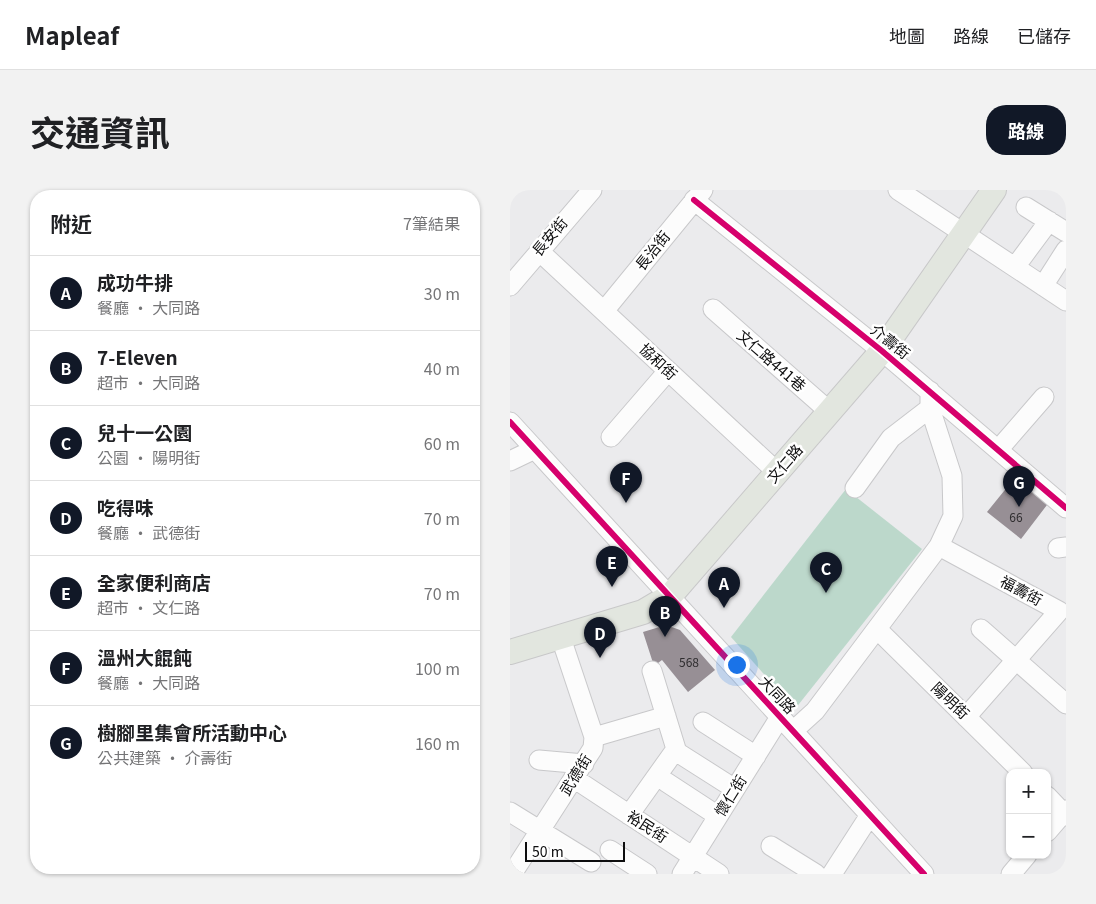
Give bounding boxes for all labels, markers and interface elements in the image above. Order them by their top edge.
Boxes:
text: Mapleaf [25,17,119,52]
text: 地圖 [889,22,925,48]
text: 路線 [953,22,989,48]
text: 已儲存 [1017,22,1071,48]
text: 交通資訊 [30,105,170,156]
button: 路線 [986,105,1066,155]
text: 附近 [50,208,92,238]
text: 7筆結果 [403,211,460,235]
street label: 長安街 [526,212,571,260]
street label: 長治街 [630,226,674,274]
text: 成功牛排 [97,268,173,295]
text: A [61,281,71,305]
text: 30 m [424,281,460,305]
text: 餐廳 · 大同路 [97,295,200,319]
street label: 介壽街 [867,319,915,363]
street label: 文仁路441巷 [733,324,811,396]
street label: 協和街 [635,338,683,384]
text: 7-Eleven [97,343,178,370]
text: B [61,356,71,380]
text: 40 m [424,356,460,380]
text: 超市 · 大同路 [97,370,200,394]
text: 兒十一公園 [97,418,192,445]
text: C [61,431,71,455]
text: 60 m [424,431,460,455]
street label: 文仁路 [761,439,807,487]
text: 公園 · 陽明街 [97,445,200,469]
pin: F [610,462,642,503]
pin: G [1003,466,1035,507]
text: 吃得味 [97,493,154,520]
text: D [60,506,72,530]
text: 70 m [424,506,460,530]
house number: 66 [1009,508,1023,525]
text: 餐廳 · 武德街 [97,520,200,544]
pin: E [596,546,628,587]
pin: C [810,552,842,593]
pin: A [708,567,740,608]
text: 全家便利商店 [97,568,211,595]
street label: 福壽街 [997,570,1047,610]
text: E [61,581,71,605]
text: 70 m [424,581,460,605]
text: 超市 · 文仁路 [97,595,200,619]
pin: B [649,596,681,637]
pin: D [584,617,616,658]
text: 溫州大餛飩 [97,643,192,670]
your location [724,652,750,678]
house number: 568 [679,653,699,670]
text: F [61,656,71,680]
text: 100 m [415,656,460,680]
text: 餐廳 · 大同路 [97,670,200,694]
street label: 大同路 [755,670,801,718]
street label: 陽明街 [928,677,975,723]
text: 樹腳里集會所活動中心 [97,718,287,745]
text: G [60,731,72,755]
text: 160 m [415,731,460,755]
text: 公共建築 · 介壽街 [97,745,232,769]
street label: 武德街 [554,750,596,799]
map controls [1006,769,1051,859]
button: + [1006,769,1051,814]
street label: 懷仁街 [709,771,751,820]
street label: 裕民街 [623,805,672,847]
button: − [1006,814,1051,859]
scale bar [525,839,625,862]
text: 50 m [532,841,564,861]

